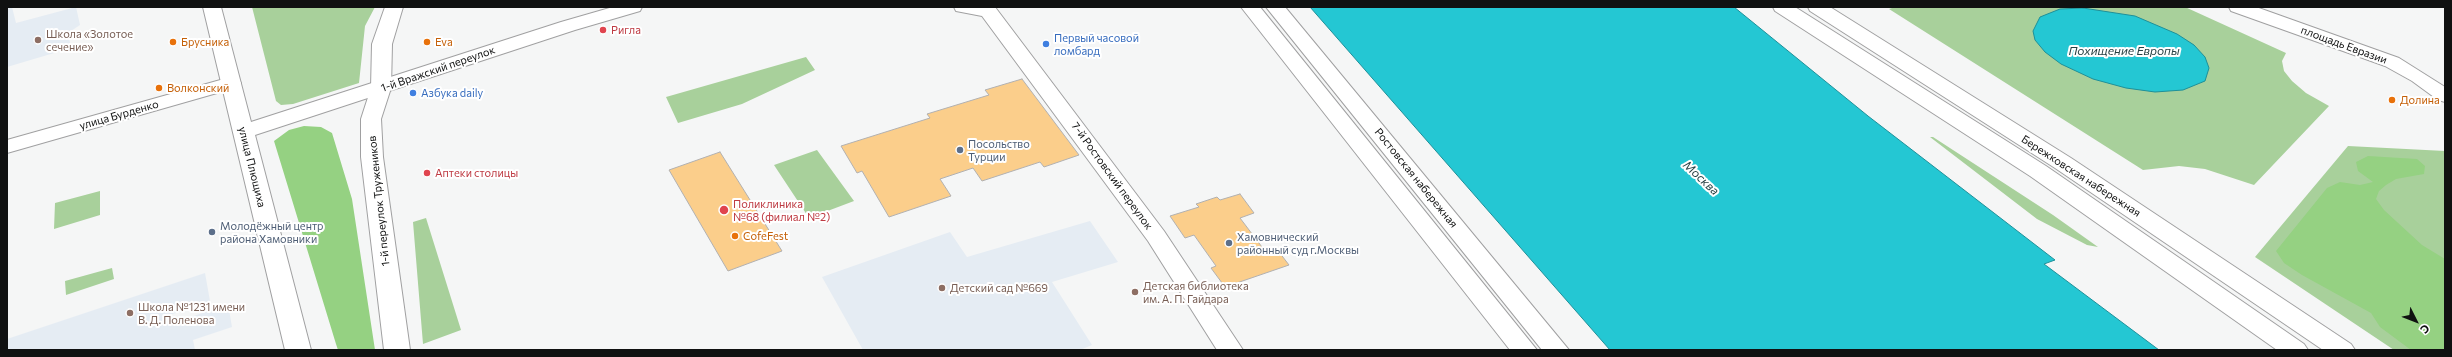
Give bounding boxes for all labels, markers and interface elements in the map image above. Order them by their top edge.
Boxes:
place label: Ригла [611,23,641,37]
street label: площадь Евразии [2299,23,2389,67]
marker: Ригла [598,25,608,35]
place label: Школа «Золотое сечение» [46,27,133,53]
place label: Первый часовой ломбард [1054,31,1139,57]
marker: Школа «Золотое сечение» [33,35,43,45]
place label: Брусника [181,35,229,49]
place label: Eva [435,35,453,49]
marker: Брусника [168,37,178,47]
marker: Eva [422,37,432,47]
marker: Первый часовой ломбард [1041,39,1051,49]
street label: 1-й Вражский переулок [379,43,497,95]
water label: Похищение Европы [2068,44,2180,58]
place label: Волконский [167,81,229,95]
marker: Волконский [154,83,164,93]
place label: Азбука daily [421,86,483,100]
marker: Азбука daily [408,88,418,98]
place label: Долина [2400,93,2440,107]
marker: Долина [2387,95,2397,105]
street label: улица Бурденко [78,97,160,133]
street label: 7-й Ростовский переулок [1069,120,1155,232]
street label: улица Плющиха [236,125,268,209]
street label: Ростовская набережная [1372,126,1460,230]
street label: Бережковская набережная [2019,132,2143,220]
street label: 1-й переулок Тружеников [366,135,392,267]
place label: Посольство Турции [968,137,1030,163]
marker: Посольство Турции [955,145,965,155]
water label: Москва [1680,158,1722,198]
place label: Аптеки столицы [435,166,518,180]
marker: Аптеки столицы [422,168,432,178]
place label: Поликлиника №68 (филиал №2) [733,197,830,223]
marker: Поликлиника №68 (филиал №2) [718,204,730,216]
place label: Молодёжный центр района Хамовники [220,219,324,245]
marker: Молодёжный центр района Хамовники [207,227,217,237]
place label: CofeFest [743,229,788,243]
place label: Хамовнический районный суд г.Москвы [1237,230,1359,256]
marker: CofeFest [730,231,740,241]
marker: Хамовнический районный суд г.Москвы [1224,238,1234,248]
place label: Детская библиотека им. А. П. Гайдара [1143,279,1249,305]
place label: Детский сад №669 [950,281,1048,295]
marker: Детский сад №669 [937,283,947,293]
marker: Детская библиотека им. А. П. Гайдара [1130,287,1140,297]
place label: Школа №1231 имени В. Д. Поленова [138,300,245,326]
north arrow [2396,301,2436,341]
marker: Школа №1231 имени В. Д. Поленова [125,308,135,318]
text: С [2418,322,2433,337]

